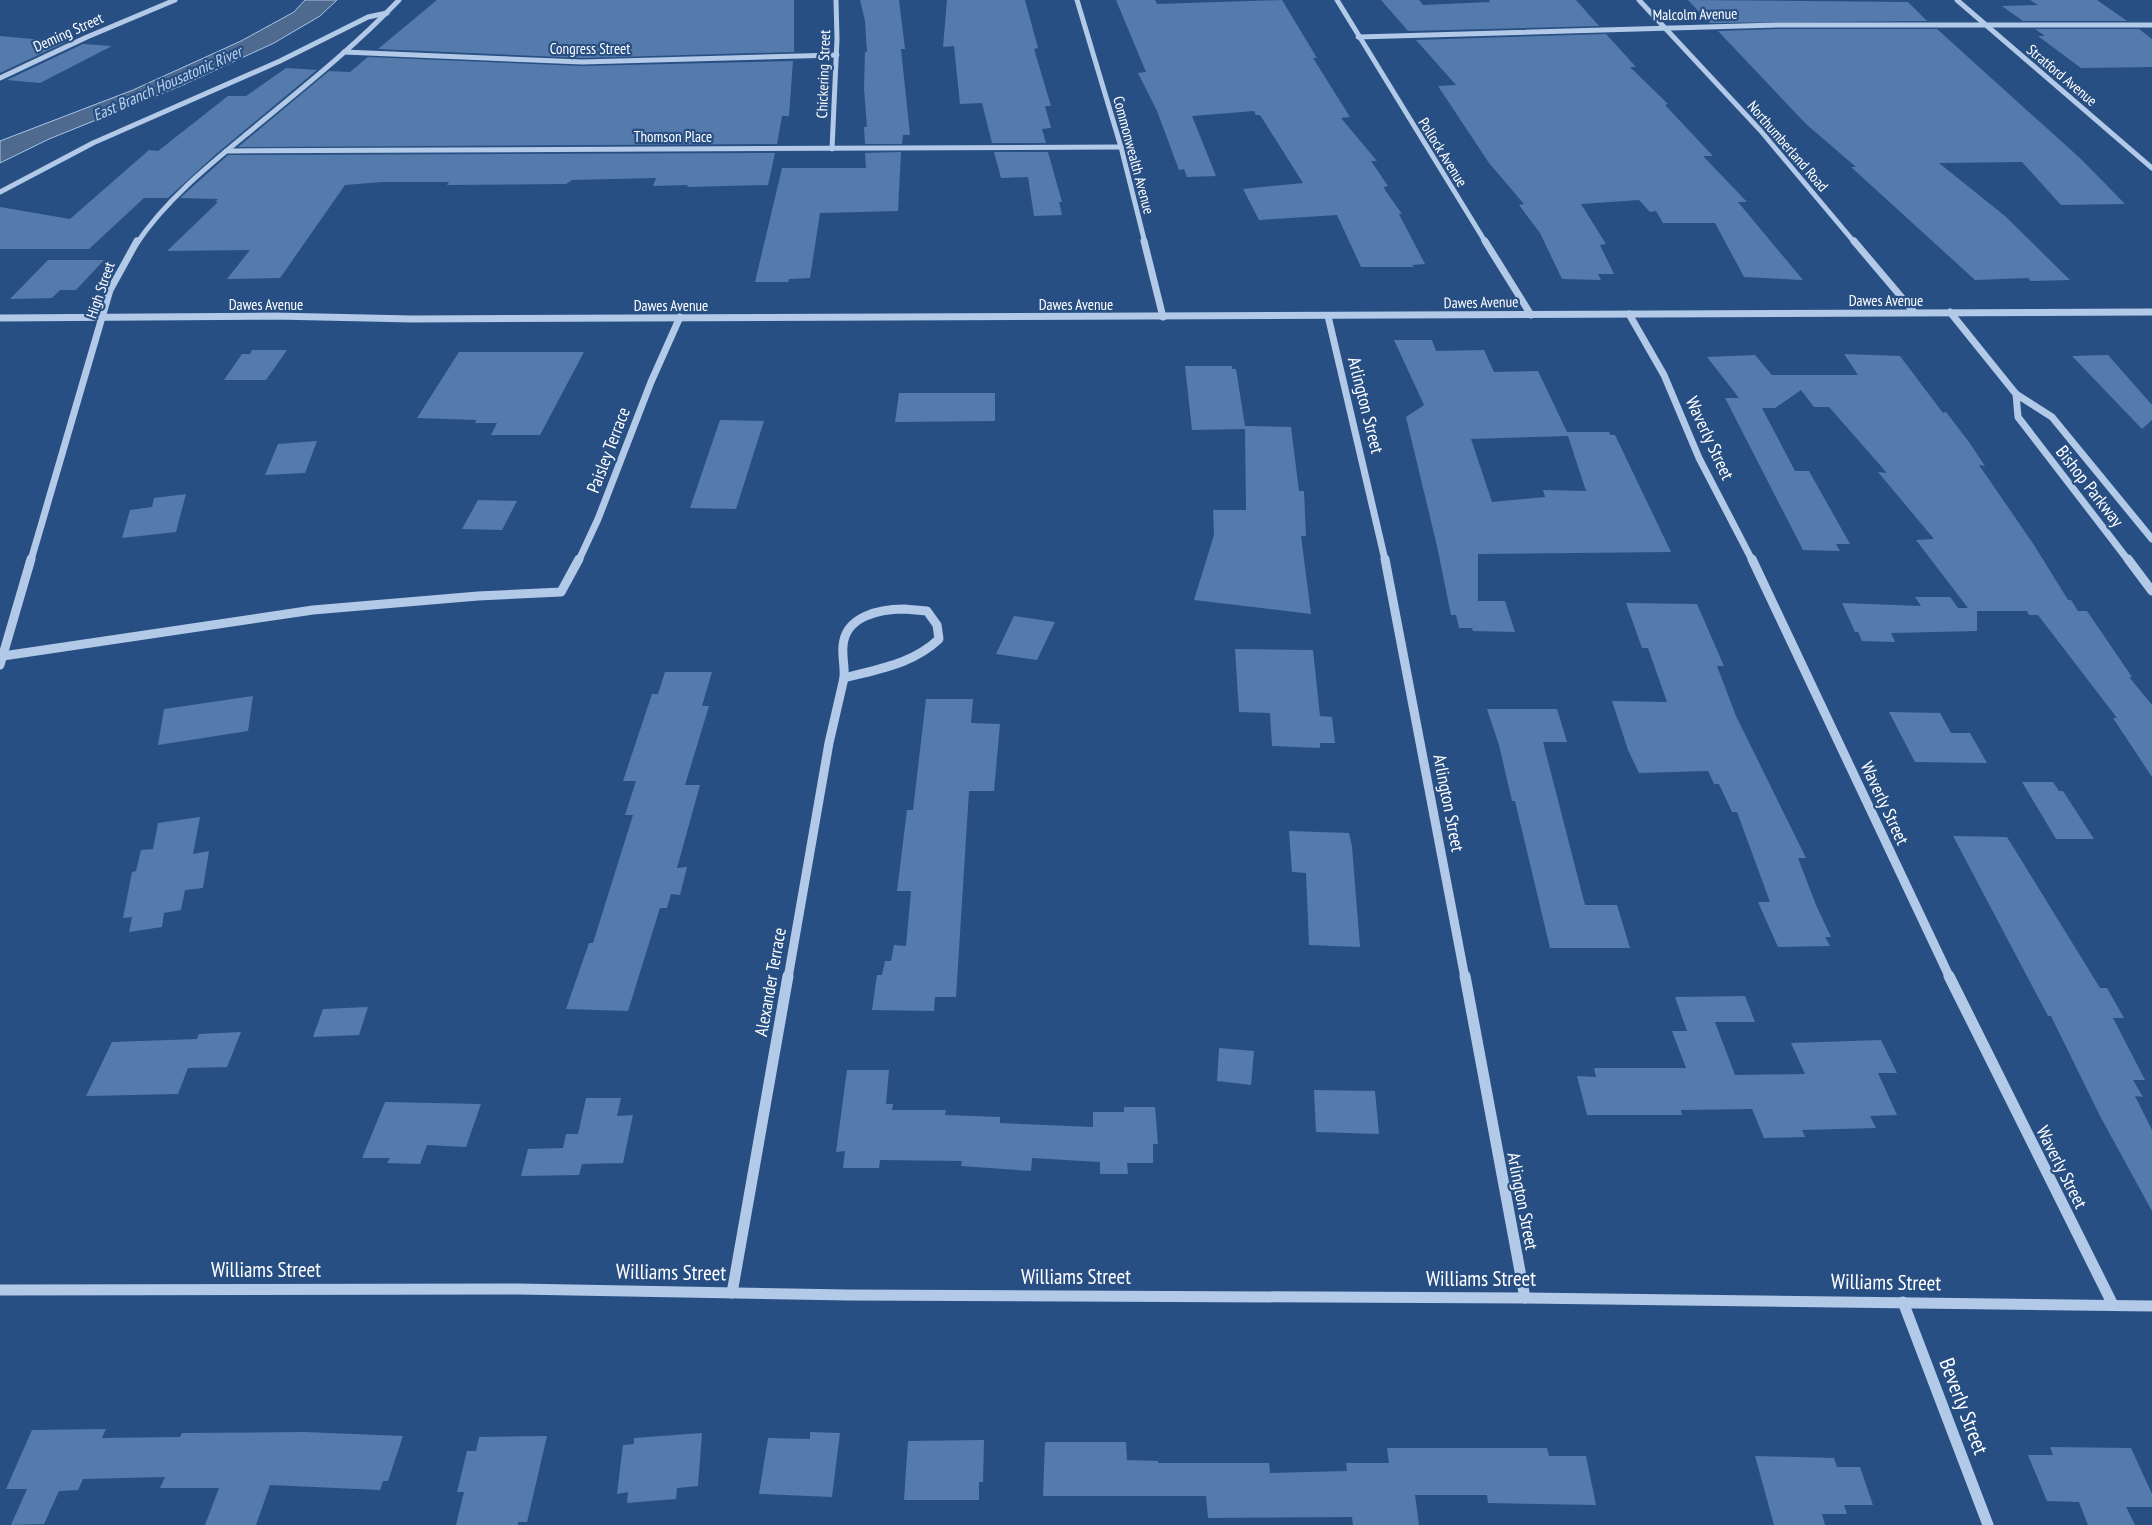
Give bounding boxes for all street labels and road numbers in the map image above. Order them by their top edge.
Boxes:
street label: Malcolm Avenue [1653,4,1737,24]
street label: Deming Street [30,8,106,56]
street label: Chickering Street [812,29,834,119]
street label: Congress Street [550,39,630,58]
street label: Stratford Avenue [2023,40,2101,110]
street label: Commonwealth Avenue [1109,94,1159,216]
street label: Northumberland Road [1743,97,1833,195]
street label: Pollock Avenue [1414,114,1472,190]
street label: Thomson Place [634,127,712,146]
street label: High Street [81,259,119,321]
street label: Dawes Avenue [1849,291,1923,310]
street label: Dawes Avenue [1444,292,1518,312]
street label: Dawes Avenue [229,295,303,314]
street label: Dawes Avenue [1039,295,1113,314]
street label: Dawes Avenue [634,296,708,315]
street label: Arlington Street [1343,354,1389,456]
street label: Waverly Street [1681,393,1739,483]
street label: Paisley Terrace [581,404,635,496]
street label: Bishop Parkway [2051,441,2129,532]
street label: Arlington Street [1428,752,1470,854]
street label: Waverly Street [1856,758,1914,848]
street label: Alexander Terrace [749,926,791,1038]
street label: Waverly Street [2031,1122,2093,1212]
street label: Arlington Street [1502,1150,1544,1252]
street label: Williams Street [211,1256,321,1283]
street label: Williams Street [616,1258,727,1286]
street label: Williams Street [1021,1263,1131,1290]
street label: Williams Street [1426,1265,1536,1292]
street label: Williams Street [1831,1268,1942,1296]
street label: Beverly Street [1933,1354,1995,1458]

